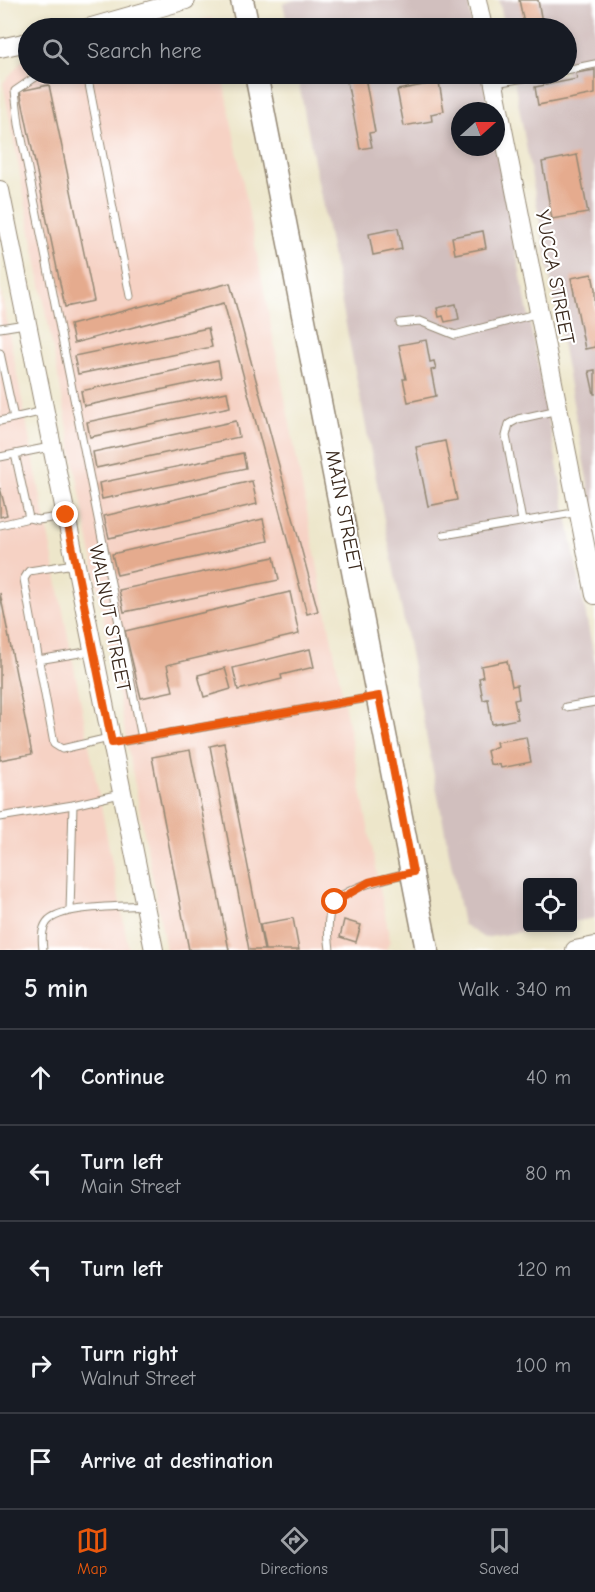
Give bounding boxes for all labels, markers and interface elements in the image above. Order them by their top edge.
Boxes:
search box [18,18,577,84]
icon: search [39,35,72,68]
text: Search here [87,38,202,64]
north arrow [451,102,505,156]
street label: YUCCA STREET [531,208,579,347]
street label: MAIN STREET [321,448,367,575]
route end [52,501,78,527]
street label: WALNUT STREET [84,542,136,694]
map controls [523,878,577,932]
button: locate [523,878,577,932]
route start [321,888,347,914]
text: 5 min [24,974,88,1004]
text: Walk · 340 m [459,978,571,1001]
icon: ahead [24,1061,57,1094]
text: Continue [81,1064,164,1090]
text: 40 m [526,1066,571,1089]
text: Turn left [81,1149,163,1175]
icon: left [24,1157,57,1190]
text: 80 m [525,1162,571,1185]
text: Main Street [81,1175,180,1198]
icon: left [24,1253,57,1286]
text: Turn left [81,1256,163,1282]
text: 120 m [517,1258,571,1281]
text: Turn right [81,1341,178,1367]
icon: right [24,1349,57,1382]
text: 100 m [516,1354,571,1377]
text: Walnut Street [81,1367,195,1390]
icon: arrive [24,1445,57,1478]
text: Arrive at destination [81,1448,273,1474]
tab: Map [76,1524,109,1578]
tab: Directions [260,1524,328,1578]
tab: Saved [479,1524,519,1578]

